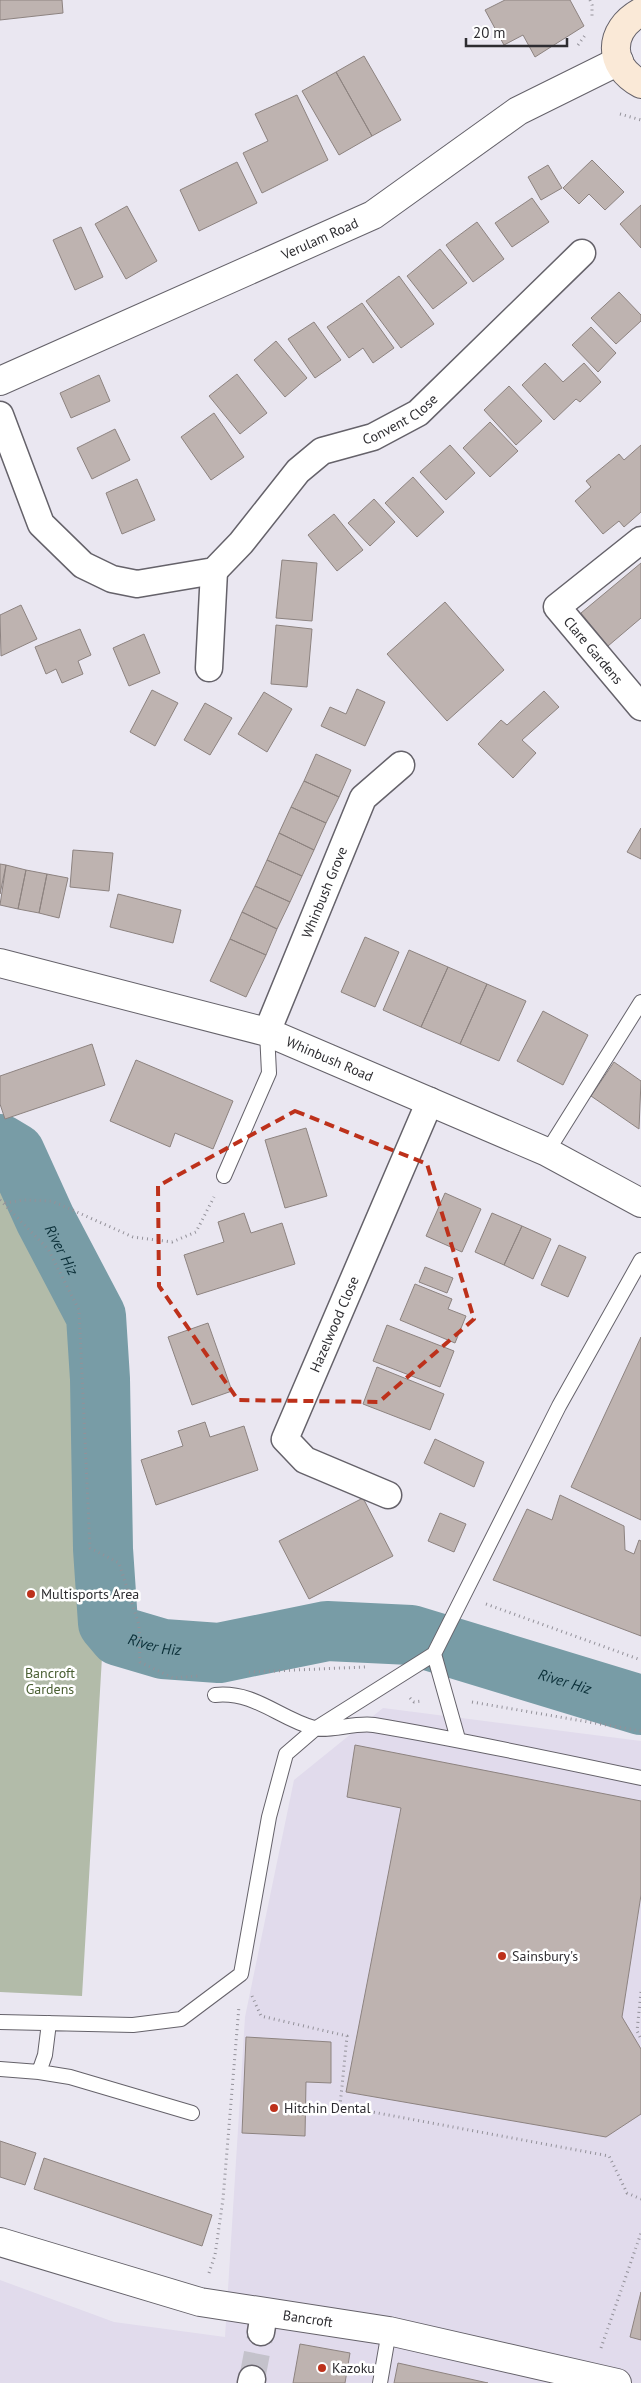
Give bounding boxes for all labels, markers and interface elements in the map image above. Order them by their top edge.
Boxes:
scale bar [466,15,567,47]
text: 20 m [473,23,506,42]
street label: Verulam Road [278,214,361,264]
street label: Convent Close [361,390,441,448]
street label: Clare Gardens [560,613,627,688]
street label: Whinbush Grove [297,844,351,941]
street label: Whinbush Road [284,1032,376,1085]
water label: River Hiz [41,1221,83,1279]
street label: Hazelwood Close [306,1273,363,1375]
place label: Multisports Area [41,1585,139,1603]
marker: Multisports Area [25,1588,37,1600]
water label: River Hiz [126,1629,183,1659]
park label: Bancroft Gardens [25,1664,75,1698]
water label: River Hiz [536,1664,594,1698]
place label: Sainsbury's [512,1947,578,1965]
marker: Sainsbury's [496,1950,508,1962]
place label: Hitchin Dental [284,2099,371,2117]
marker: Hitchin Dental [268,2102,280,2114]
street label: Bancroft [282,2306,334,2331]
place label: Kazoku [332,2359,375,2377]
marker: Kazoku [316,2362,328,2374]

